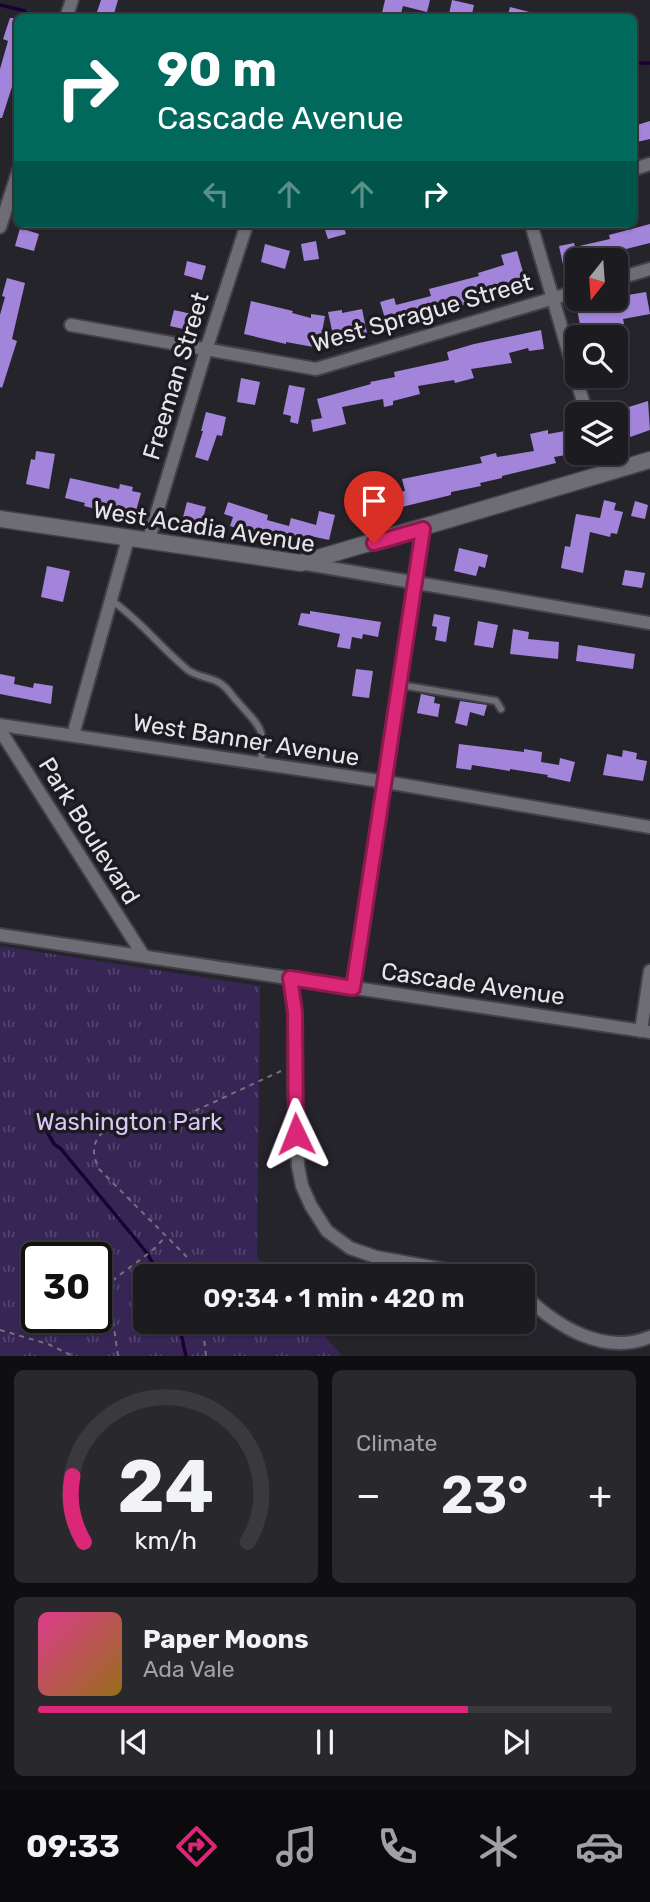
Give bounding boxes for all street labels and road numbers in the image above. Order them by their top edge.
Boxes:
street label: West Sprague Street [308,268,536,358]
street label: Freeman Street [137,289,215,463]
street label: West Acadia Avenue [91,496,317,558]
street label: West Banner Avenue [131,708,361,772]
street label: Park Boulevard [33,752,145,910]
street label: Cascade Avenue [379,957,567,1011]

